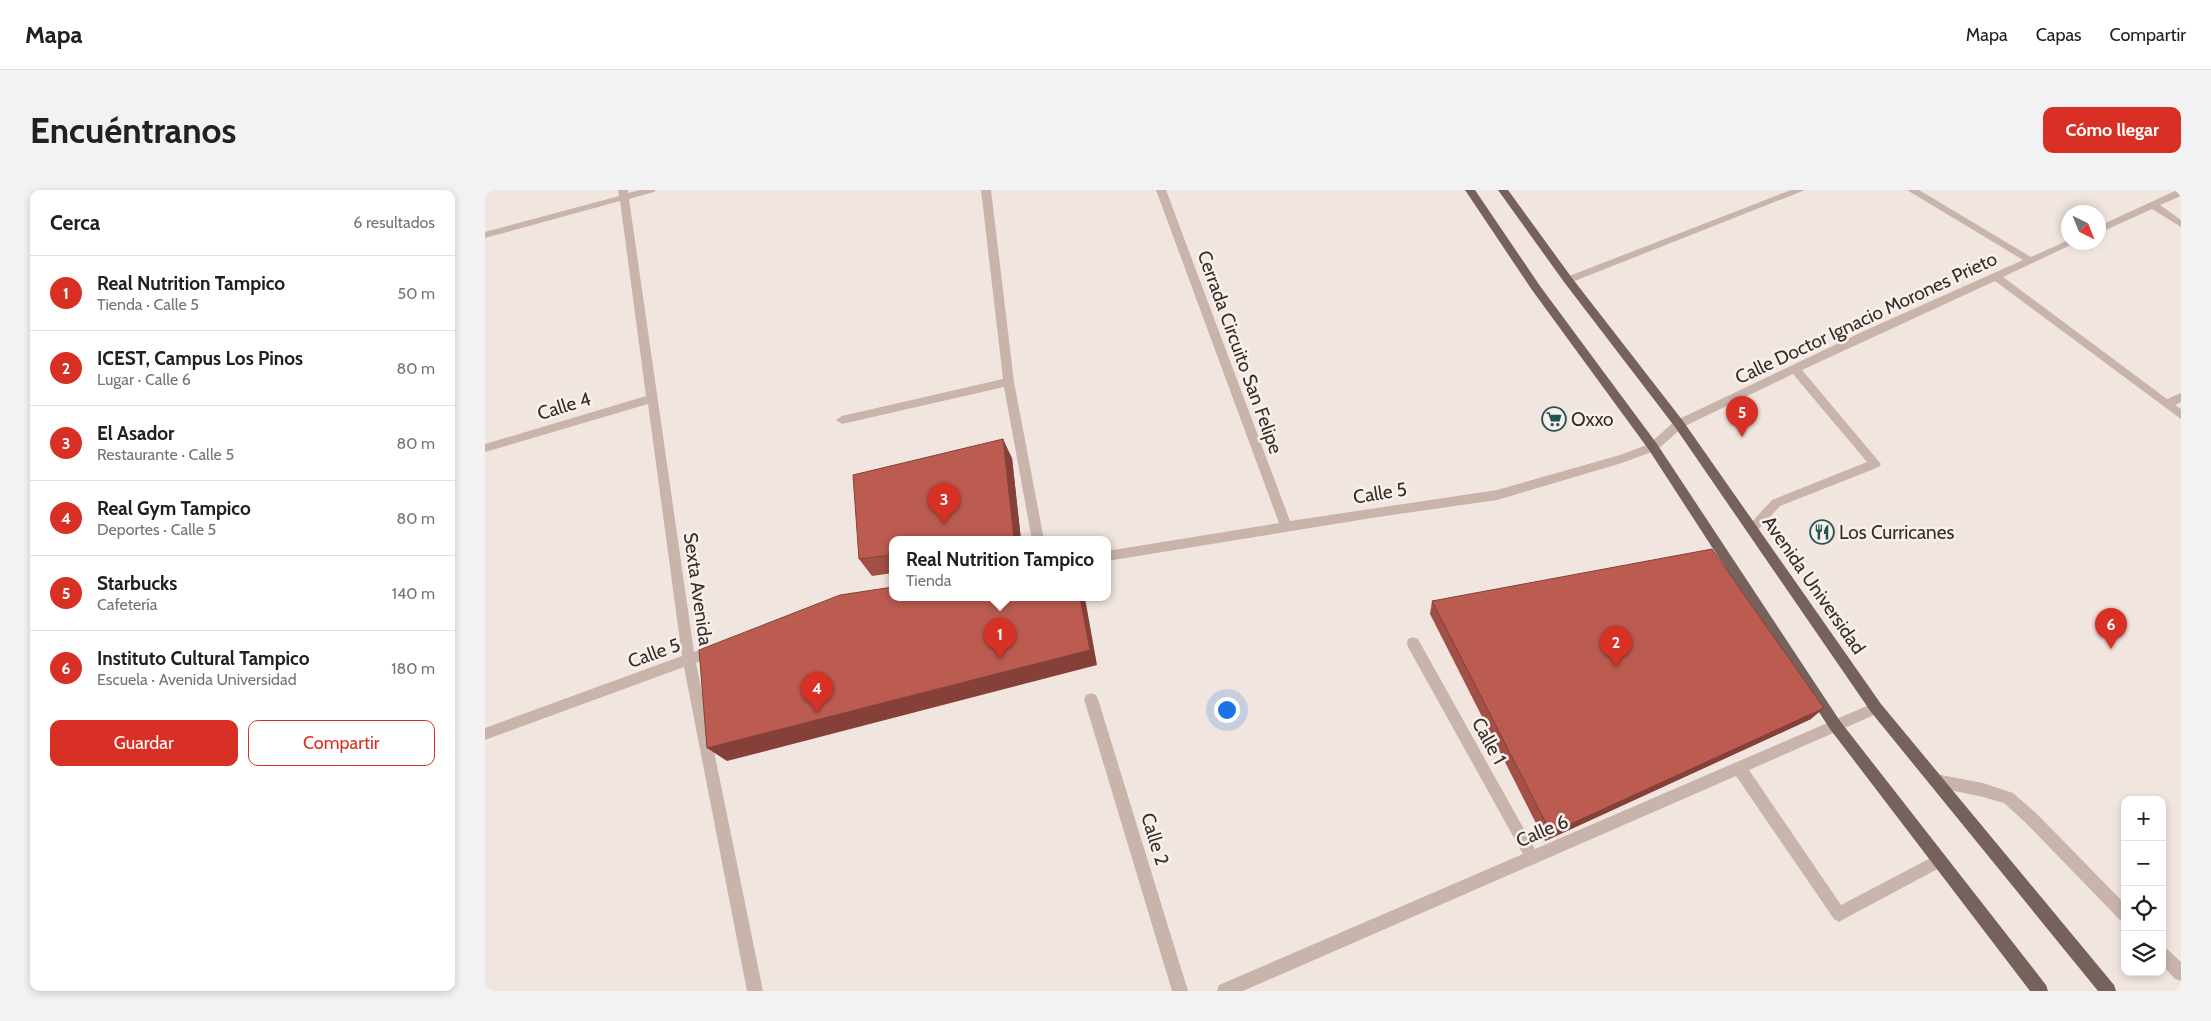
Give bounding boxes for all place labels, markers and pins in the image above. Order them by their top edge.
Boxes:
pin: 5 [1726,396,1758,437]
supermarket icon: Oxxo [1541,406,1567,432]
place label: Oxxo [1571,408,1614,431]
pin: 3 [928,483,960,524]
restaurant icon: Los Curricanes [1809,519,1835,545]
place label: Los Curricanes [1839,521,1954,544]
pin: 6 [2095,608,2127,649]
pin: 1 [984,618,1016,659]
pin: 2 [1600,626,1632,667]
pin: 4 [801,672,833,713]

